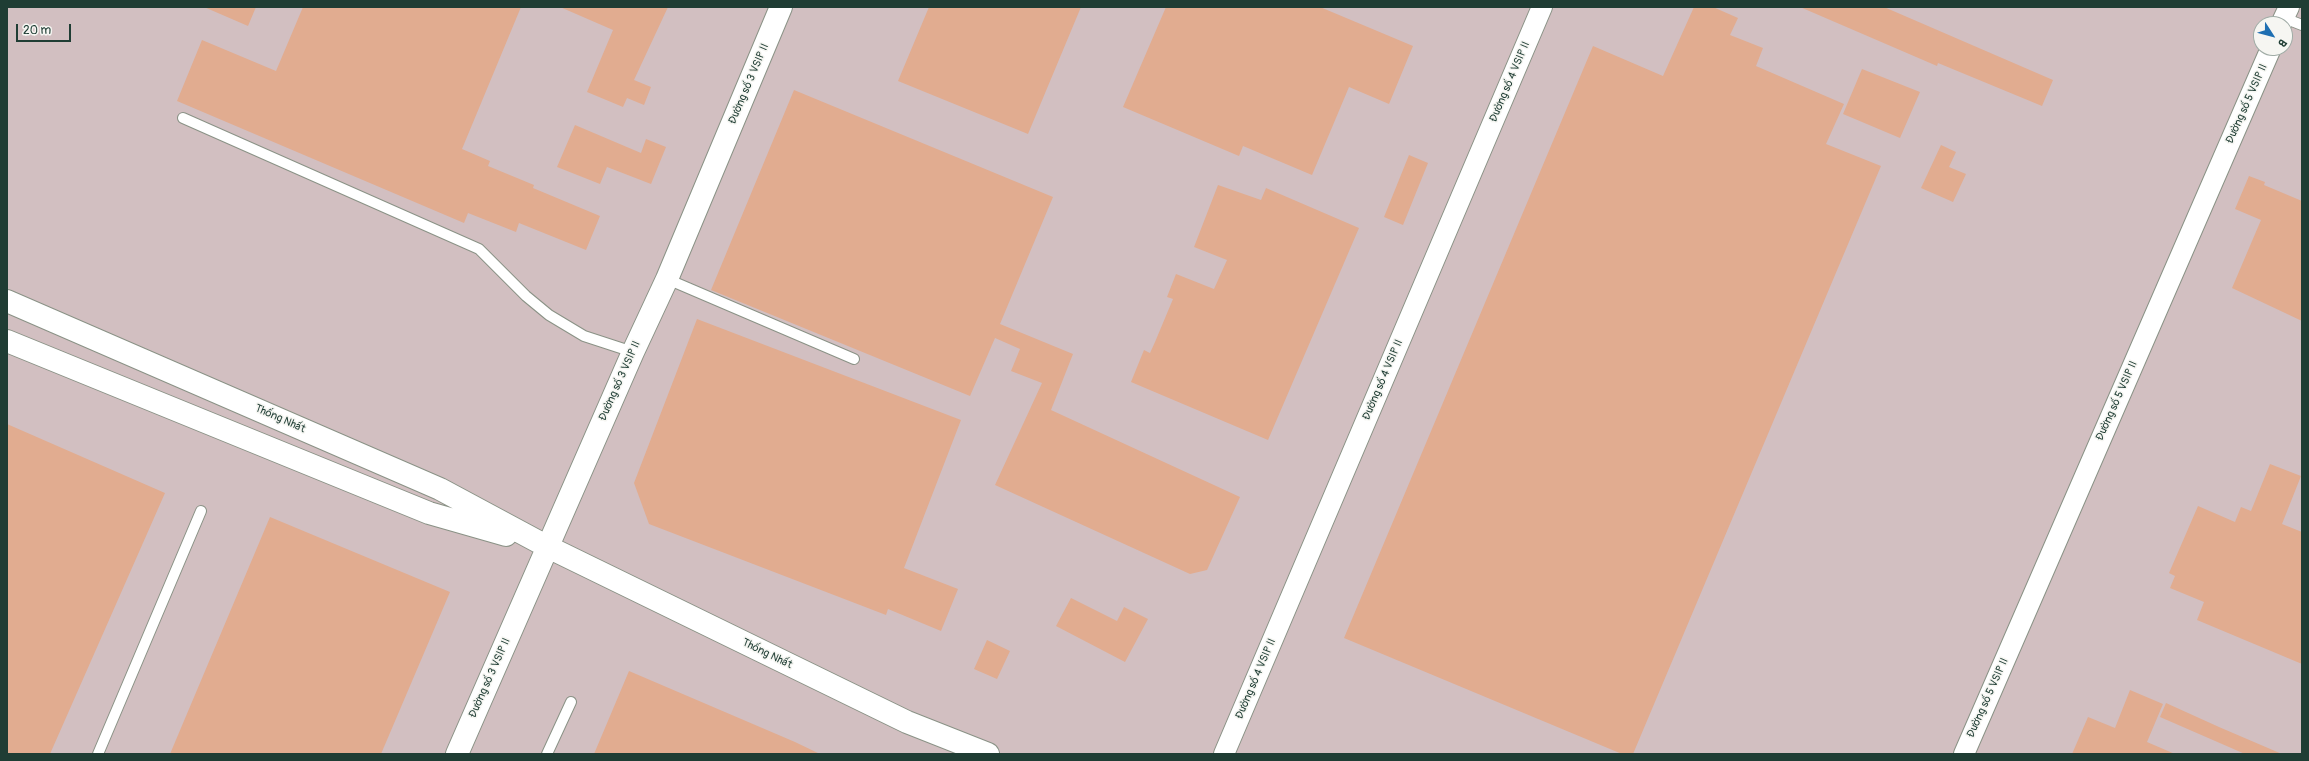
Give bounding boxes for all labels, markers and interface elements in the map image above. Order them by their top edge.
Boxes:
scale bar [18,16,73,42]
north arrow [2253,16,2293,56]
text: 20 m [23,23,51,38]
text: B [2275,36,2289,49]
street label: Đường số 4 VSIP II [1487,40,1533,124]
street label: Đường số 3 VSIP II [726,42,772,126]
street label: Đường số 5 VSIP II [2224,62,2270,146]
street label: Đường số 4 VSIP II [1360,338,1406,422]
street label: Đường số 3 VSIP II [596,339,644,423]
street label: Đường số 5 VSIP II [2094,359,2140,443]
street label: Thống Nhất [253,402,307,436]
street label: Đường số 3 VSIP II [466,636,514,720]
street label: Thống Nhất [740,636,794,672]
street label: Đường số 4 VSIP II [1233,637,1279,721]
street label: Đường số 5 VSIP II [1965,656,2011,740]

